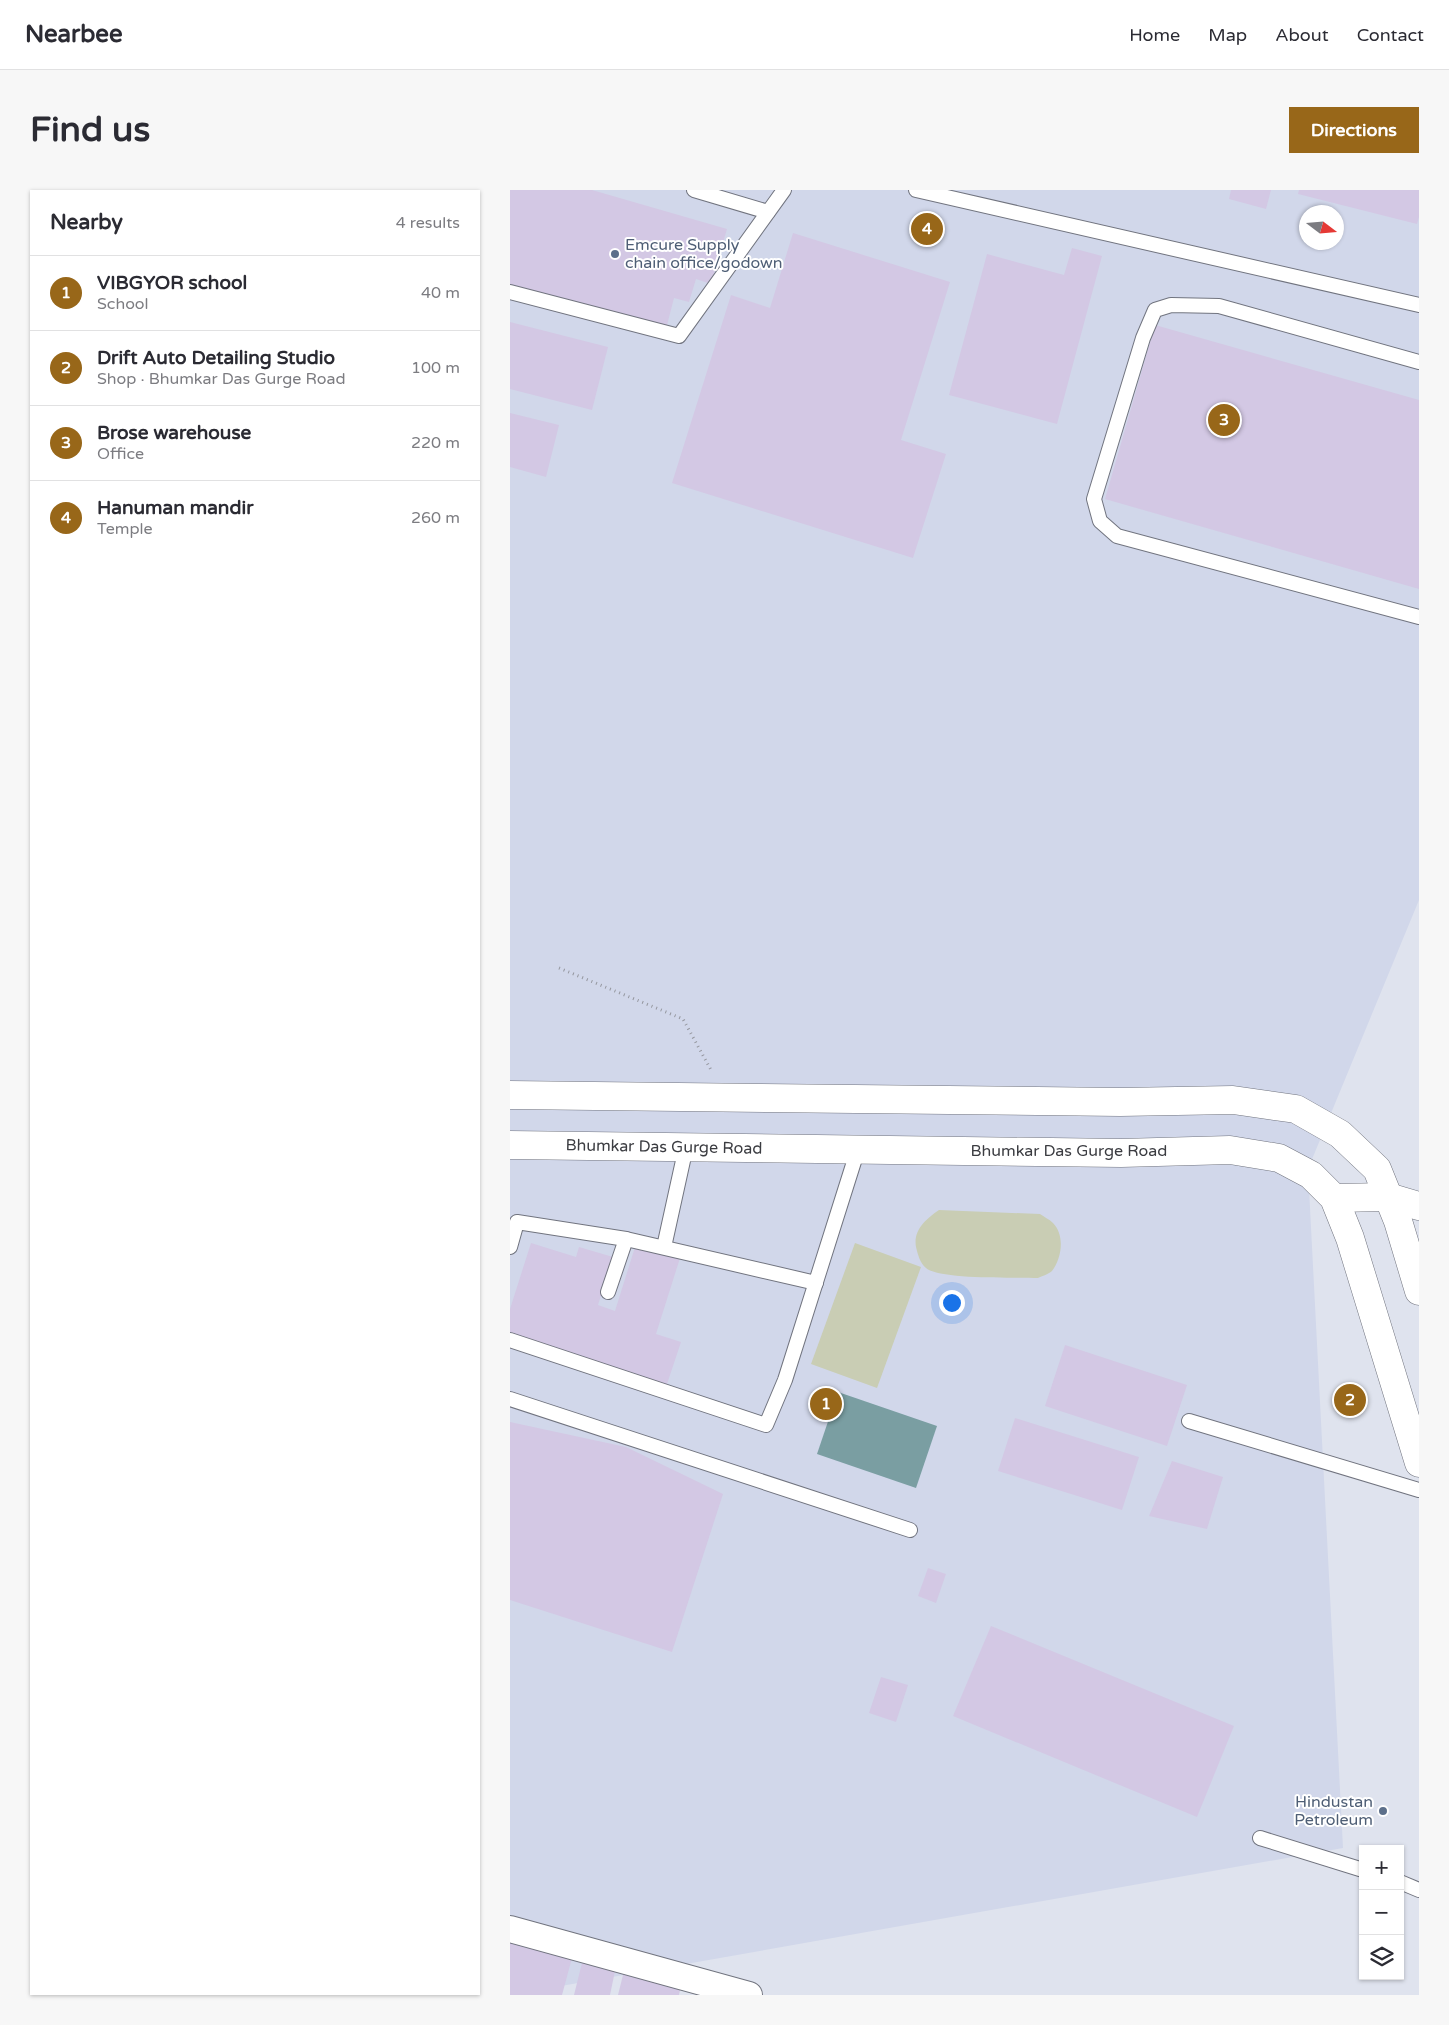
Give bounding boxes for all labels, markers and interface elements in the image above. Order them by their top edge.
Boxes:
text: Nearbee [25,20,123,49]
text: Home [1129,24,1180,46]
text: Map [1208,24,1247,46]
text: About [1275,24,1329,46]
text: Contact [1357,24,1424,46]
button: Directions [1289,107,1419,153]
text: Find us [30,109,150,151]
north arrow [1299,205,1344,250]
text: Nearby [50,210,123,235]
pin: 4 [911,210,943,248]
text: 4 results [396,213,460,233]
place label: Emcure Supply chain office/godown [625,235,783,273]
marker: Emcure Supply chain office/godown [609,248,621,260]
text: VIBGYOR school [97,272,247,294]
text: 1 [61,283,71,303]
text: 40 m [421,283,460,303]
text: School [97,294,149,314]
text: Drift Auto Detailing Studio [97,347,335,369]
text: 2 [61,358,71,378]
text: 100 m [411,358,460,378]
text: Shop · Bhumkar Das Gurge Road [97,369,346,389]
pin: 3 [1208,401,1240,439]
text: Brose warehouse [97,422,251,444]
text: 3 [61,433,71,453]
text: 220 m [411,433,460,453]
text: Office [97,444,144,464]
text: Hanuman mandir [97,497,253,519]
text: 4 [61,508,71,528]
text: 260 m [411,508,460,528]
text: Temple [97,519,153,539]
street label: Bhumkar Das Gurge Road [565,1135,763,1159]
street label: Bhumkar Das Gurge Road [971,1141,1167,1161]
your location [939,1290,965,1316]
pin: 2 [1334,1381,1366,1419]
pin: 1 [810,1385,842,1423]
place label: Hindustan Petroleum [1294,1792,1373,1830]
marker: Hindustan Petroleum [1377,1805,1389,1817]
map controls [1359,1845,1404,1980]
button: + [1359,1845,1404,1890]
button: − [1359,1890,1404,1935]
button: layers [1359,1935,1404,1980]

